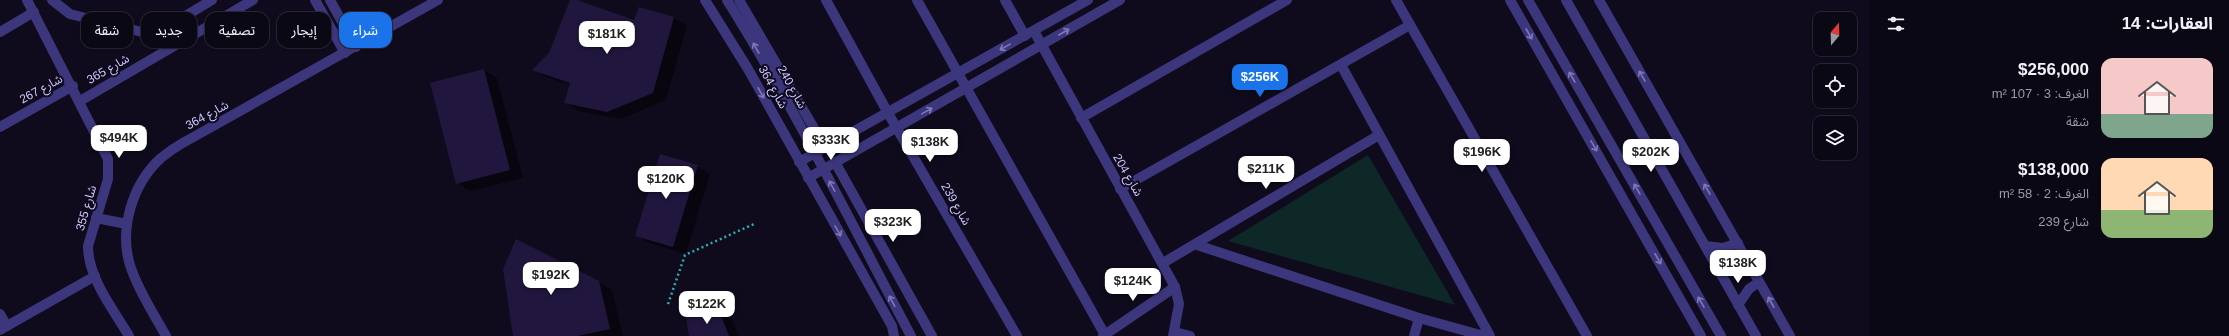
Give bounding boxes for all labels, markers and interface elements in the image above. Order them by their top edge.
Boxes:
chip: شقة [81,12,133,48]
chip: جديد [141,12,197,48]
chip: تصفية [205,12,269,48]
chip: إيجار [277,12,331,48]
chip: شراء [339,12,392,48]
north arrow [1813,12,1857,56]
map controls [1813,12,1857,160]
icon: filters [1885,13,1907,35]
text: العقارات: 14 [2122,14,2213,33]
pin: $181K [579,21,635,55]
text: $181K [588,26,626,41]
one-way arrow [1058,28,1070,36]
one-way arrow [1525,28,1533,40]
one-way arrow [752,42,760,54]
one-way arrow [999,43,1011,51]
street label: شارع 365 [84,51,133,88]
text: $256,000 [2018,60,2089,79]
street label: شارع 364 [754,63,790,112]
street label: شارع 240 [773,63,809,112]
pin: $256K [1232,64,1288,98]
button: locate [1813,64,1857,108]
text: $256K [1241,69,1279,84]
one-way arrow [1638,70,1646,82]
one-way arrow [1568,71,1576,83]
street label: شارع 267 [17,72,66,108]
icon: home [2133,74,2181,122]
text: الغرف: 3 · 107 m² [1992,86,2089,101]
one-way arrow [758,87,766,99]
street label: شارع 364 [183,98,232,134]
one-way arrow [921,106,933,114]
text: شقة [2066,114,2089,129]
button: layers [1813,116,1857,160]
pin: $494K [91,125,147,159]
pin: $333K [803,127,859,161]
pin: $138K [902,129,958,163]
text: $494K [100,130,138,145]
text: $333K [812,132,850,147]
text: $138K [911,134,949,149]
pin: $196K [1454,139,1510,173]
pin: $202K [1623,139,1679,173]
one-way arrow [1591,140,1599,152]
text: $196K [1463,144,1501,159]
text: $202K [1632,144,1670,159]
street label: شارع 204 [1109,151,1146,200]
pin: $211K [1238,156,1294,190]
text: $138,000 [2018,160,2089,179]
text: $211K [1247,161,1285,176]
pin: $120K [638,166,694,200]
text: $120K [647,171,685,186]
icon: home [2133,174,2181,222]
street label: شارع 239 [937,180,974,229]
one-way arrow [828,181,835,193]
one-way arrow [1632,183,1640,195]
one-way arrow [1702,183,1710,195]
street label: شارع 355 [73,184,101,233]
text: الغرف: 2 · 58 m² [1999,186,2089,201]
pin: $323K [865,209,921,243]
text: $323K [874,214,912,229]
text: شارع 239 [2038,214,2089,229]
one-way arrow [835,225,843,237]
pin: $138K [1710,250,1766,284]
one-way arrow [1655,253,1663,265]
text: $138K [1719,255,1757,270]
pin: $192K [523,262,579,296]
text: $192K [532,267,570,282]
pin: $124K [1105,268,1161,302]
text: $124K [1114,273,1152,288]
pin: $122K [679,291,735,325]
text: $122K [688,296,726,311]
one-way arrow [888,296,896,308]
one-way arrow [1697,296,1705,308]
one-way arrow [1766,296,1774,308]

